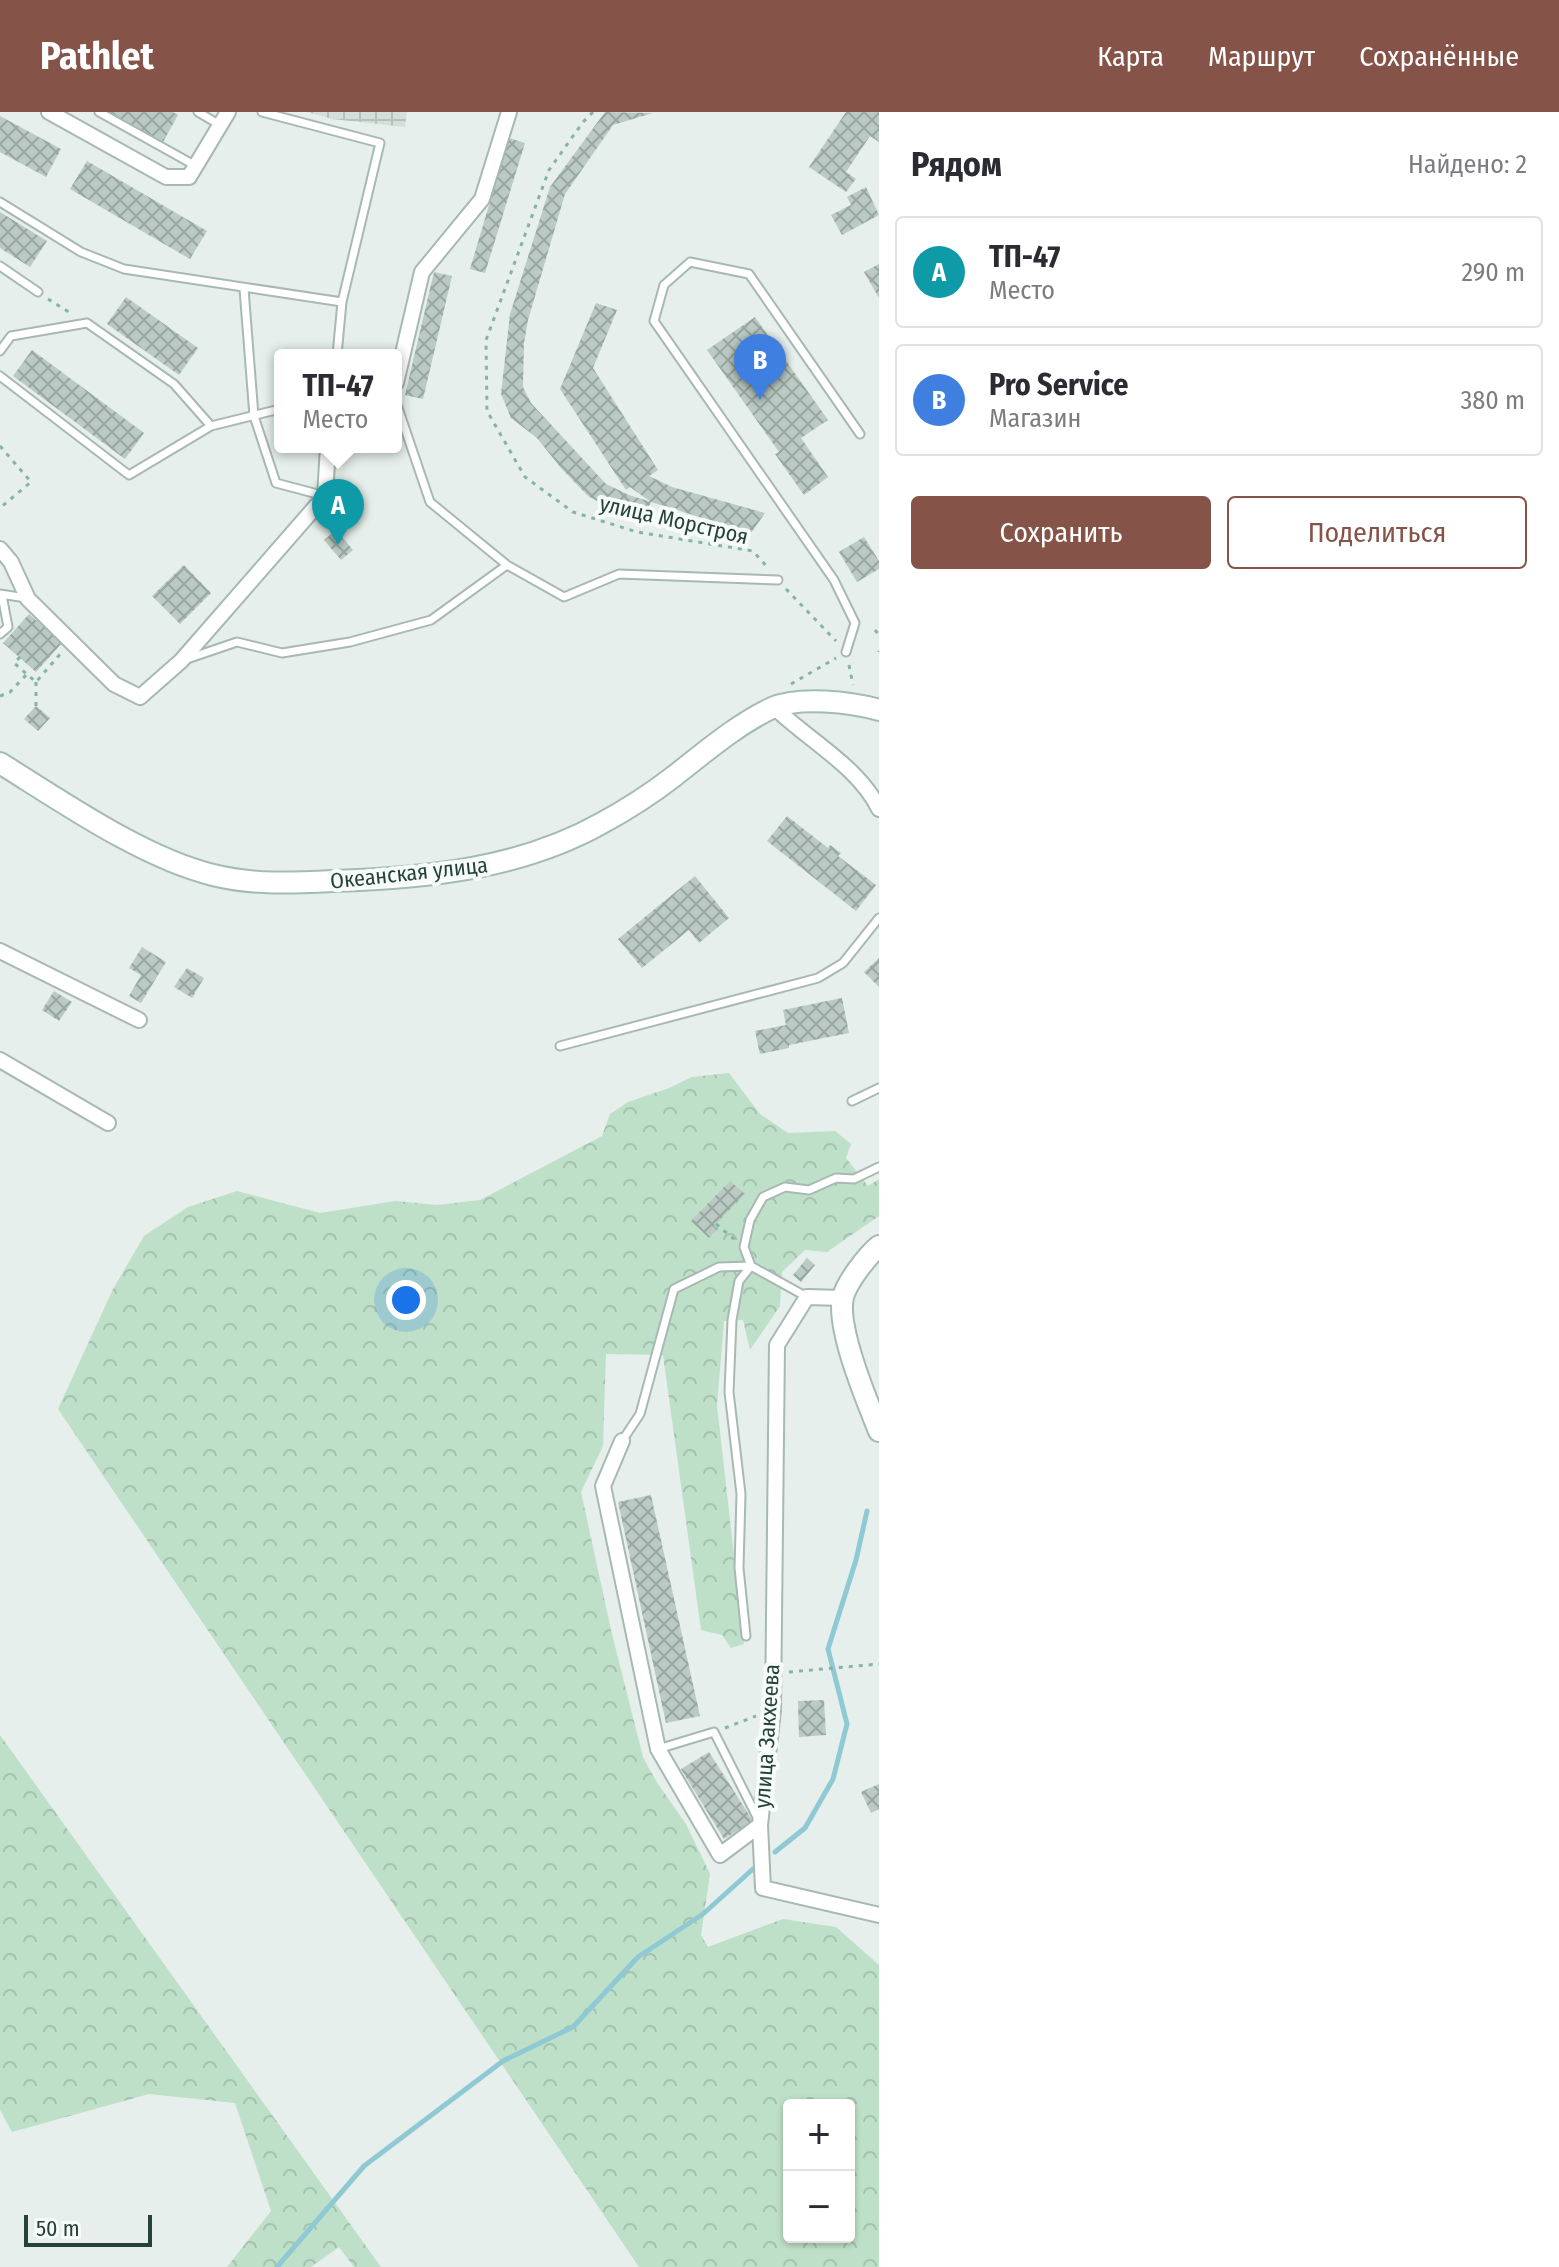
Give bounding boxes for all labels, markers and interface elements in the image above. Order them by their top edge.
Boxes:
text: Pathlet [40,33,154,79]
text: Карта [1097,40,1164,73]
text: Маршрут [1208,40,1315,73]
text: Сохранённые [1359,40,1519,73]
text: Рядом [911,144,1002,185]
text: Найдено: 2 [1408,149,1527,180]
text: ТП-47 [989,239,1060,275]
text: A [932,257,946,288]
text: 290 m [1461,257,1525,288]
text: Место [989,275,1055,306]
pin: B [734,334,786,400]
popup [274,349,402,453]
text: Pro Service [989,367,1128,403]
text: ТП-47 [302,368,374,404]
text: B [932,385,946,416]
text: 380 m [1461,385,1525,416]
text: Магазин [989,403,1081,434]
text: Место [302,404,368,435]
pin: A [312,479,364,545]
street label: улица Морстроя [597,490,751,550]
button: Сохранить [911,496,1211,569]
button: Поделиться [1227,496,1527,569]
street label: Океанская улица [329,851,489,895]
your location [386,1280,426,1320]
street label: улица Закхеева [748,1663,786,1809]
map controls [783,2099,855,2243]
button: + [783,2099,855,2171]
button: − [783,2171,855,2243]
scale bar [24,2211,152,2247]
text: 50 m [36,2215,80,2242]

